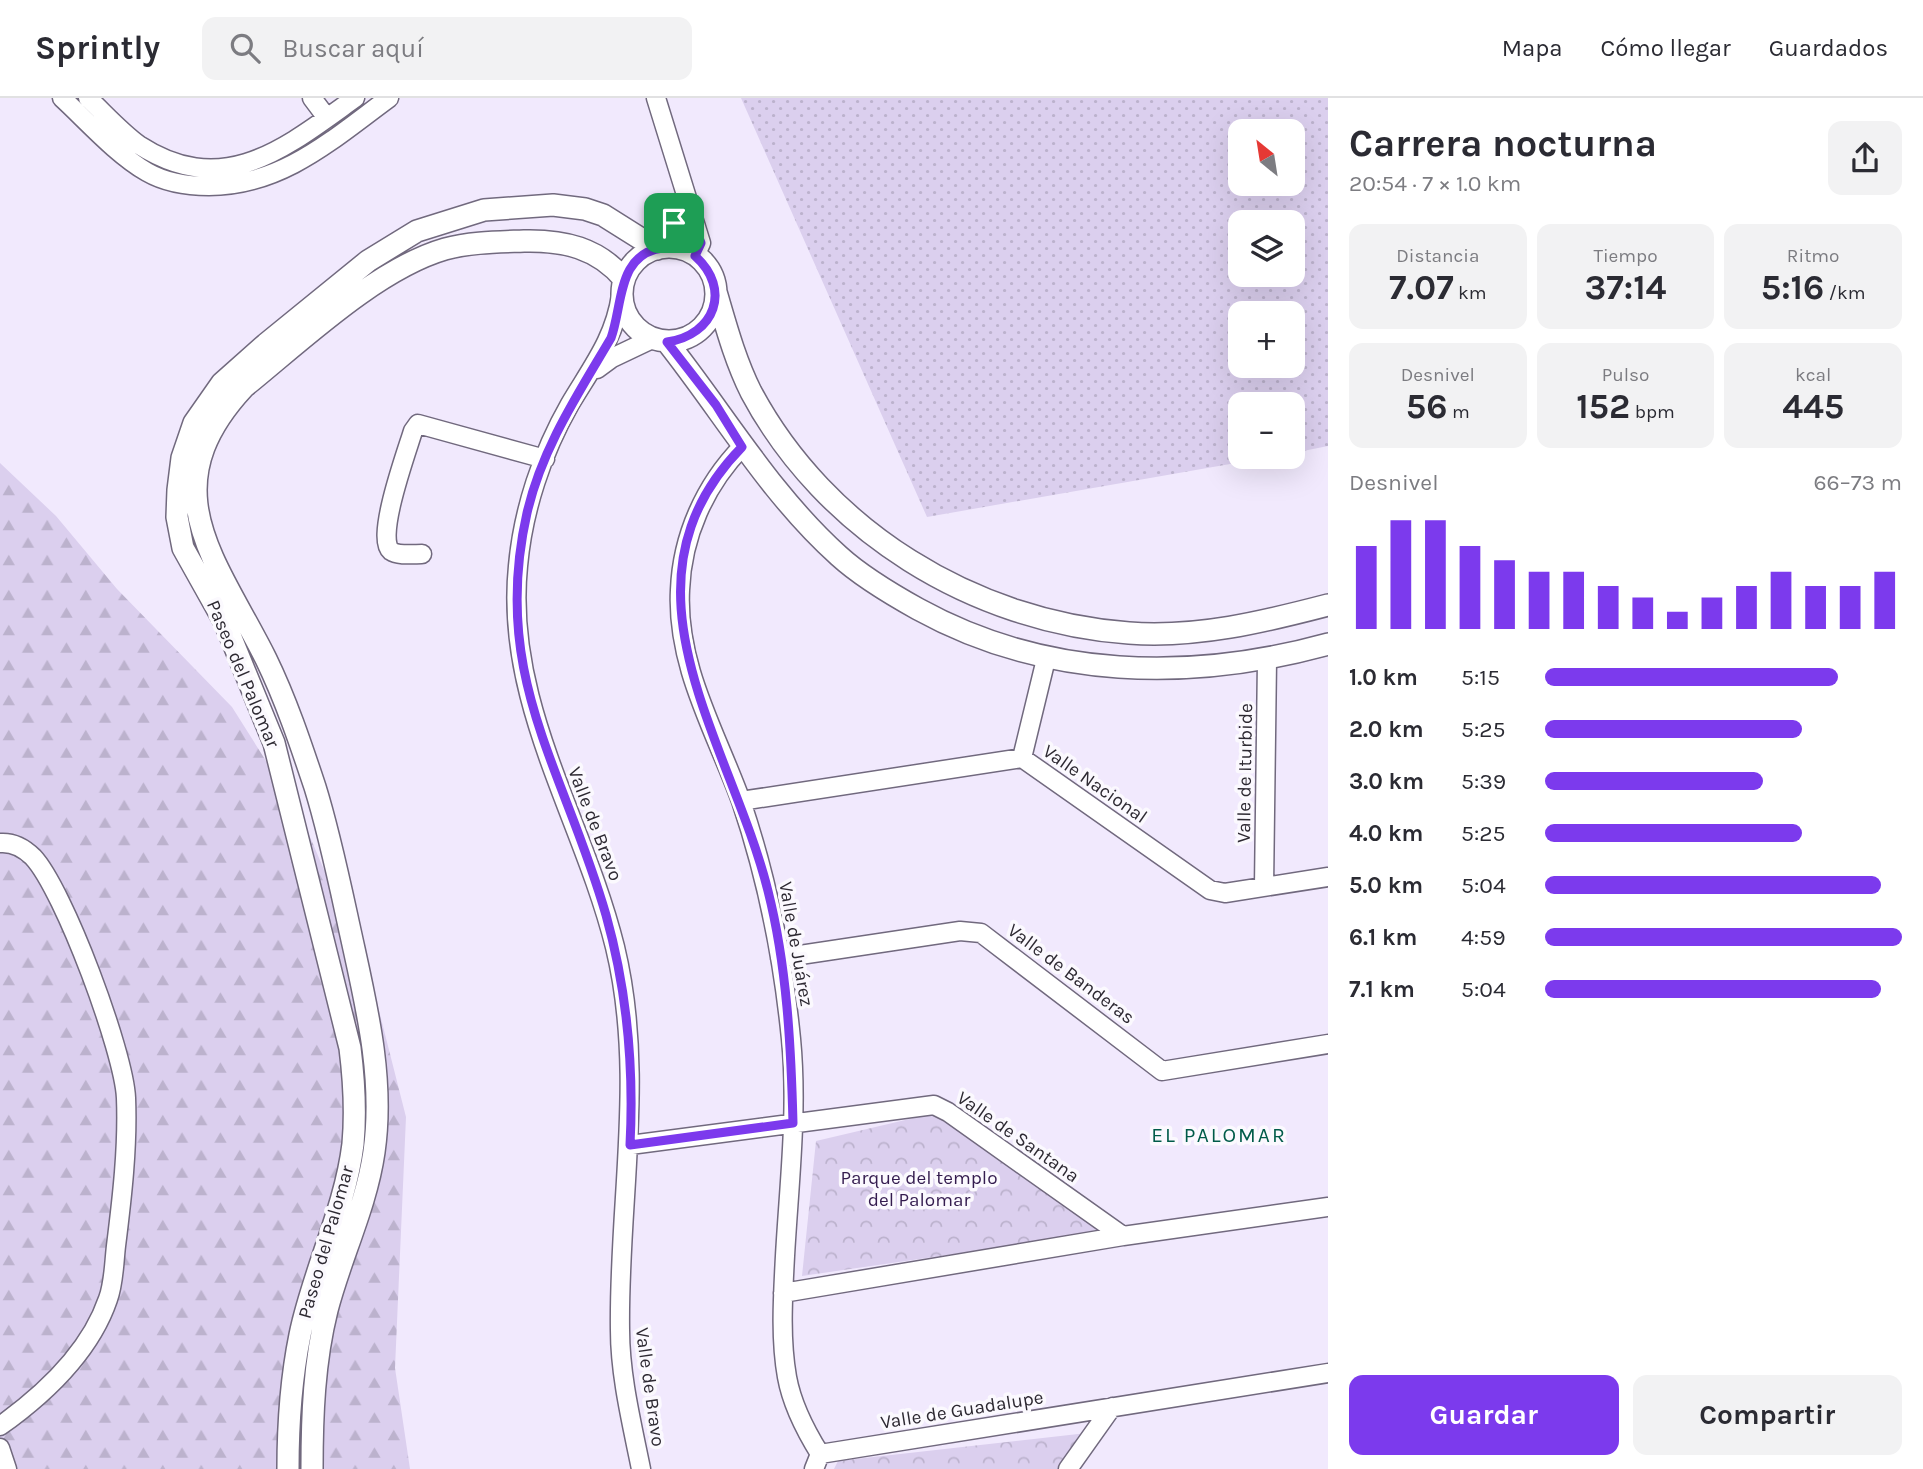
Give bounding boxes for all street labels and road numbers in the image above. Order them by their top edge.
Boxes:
street label: Paseo del Palomar [202,597,284,751]
street label: Valle de Iturbide [1233,703,1257,843]
street label: Valle Nacional [1039,740,1151,828]
street label: Valle de Bravo [563,764,627,884]
street label: Valle de Juárez [774,880,818,1008]
street label: Valle de Banderas [1003,919,1139,1029]
street label: Valle de Santana [953,1087,1083,1187]
street label: Paseo del Palomar [294,1163,358,1321]
street label: Valle de Bravo [631,1326,669,1448]
street label: Valle de Guadalupe [879,1386,1045,1434]

